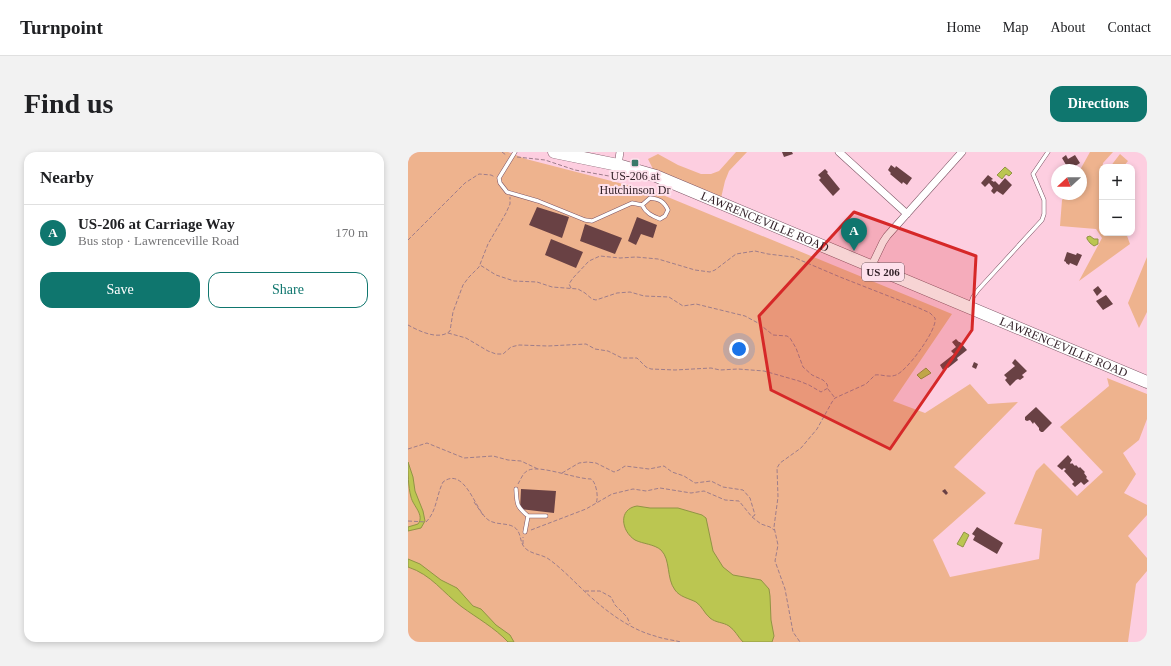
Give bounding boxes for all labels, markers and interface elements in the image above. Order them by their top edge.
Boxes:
text: Turnpoint [20,17,103,38]
text: Home [947,20,981,35]
text: Map [1003,20,1028,35]
text: About [1050,20,1085,35]
text: Contact [1107,20,1151,35]
button: Directions [1050,86,1147,122]
text: Find us [24,88,114,119]
marker: US-206 at Hutchinson Dr [630,158,640,168]
north arrow [1051,164,1087,200]
map controls [1099,164,1135,236]
button: + [1099,164,1135,200]
text: Nearby [40,168,94,187]
place label: US-206 at Hutchinson Dr [600,169,671,197]
street label: LAWRENCEVILLE ROAD [699,189,831,255]
button: − [1099,200,1135,236]
text: US-206 at Carriage Way [78,216,235,232]
pin: A [841,218,867,251]
text: A [48,225,58,240]
text: 170 m [335,225,368,240]
text: Bus stop · Lawrenceville Road [78,233,239,248]
road number: US 206 [862,263,904,281]
button: Save [40,272,200,308]
button: Share [208,272,368,308]
street label: LAWRENCEVILLE ROAD [998,314,1130,380]
your location [729,339,749,359]

